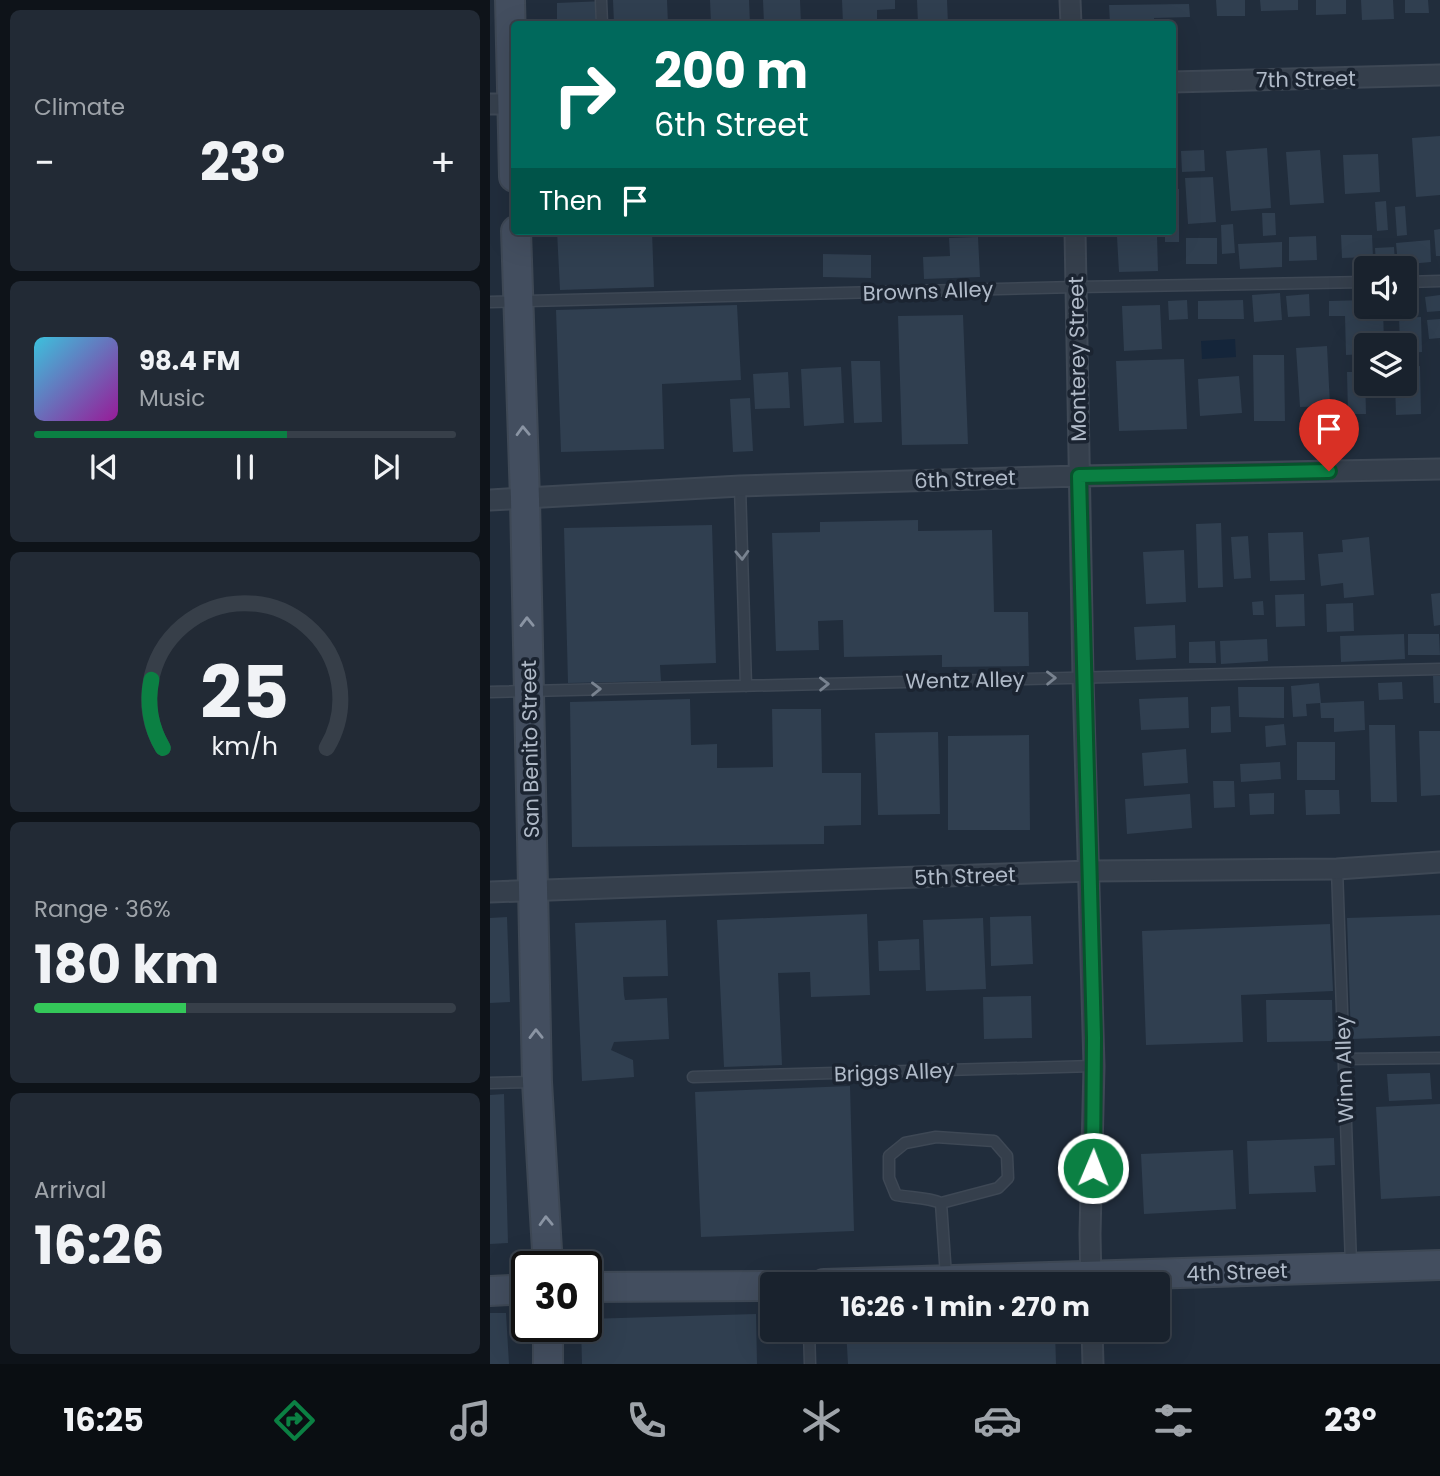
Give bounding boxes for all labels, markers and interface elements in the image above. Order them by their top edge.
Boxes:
text: 200 m [654,37,808,105]
icon: right [539,49,630,140]
street label: 7th Street [1256,64,1356,94]
text: Climate [34,91,125,123]
text: 6th Street [654,102,809,147]
text: 23° [200,126,285,199]
text: − [34,136,55,189]
text: + [430,136,456,189]
icon: arrive [616,182,654,220]
text: Then [539,183,602,219]
map controls [1354,256,1417,396]
button: sound [1354,256,1417,319]
street label: Browns Alley [862,274,994,308]
street label: Monterey Street [1061,276,1093,442]
button: layers [1354,333,1417,396]
text: 98.4 FM [139,343,240,379]
text: Music [139,382,205,414]
pin [1299,399,1359,471]
icon: arrive [1310,410,1348,448]
one-way arrow [515,425,531,436]
icon: previous [85,448,123,486]
icon: pause [226,448,264,486]
icon: next [367,448,405,486]
street label: 6th Street [914,463,1016,495]
one-way arrow [734,549,749,560]
one-way arrow [519,617,535,627]
text: 25 [201,642,289,743]
street label: San Benito Street [514,660,546,838]
street label: Wentz Alley [905,664,1025,696]
one-way arrow [1046,670,1057,685]
one-way arrow [819,676,830,691]
one-way arrow [591,682,602,697]
text: km/h [212,729,278,764]
street label: 5th Street [914,860,1016,892]
text: Range · 36% [34,893,171,925]
text: 180 km [34,928,219,1001]
street label: Winn Alley [1328,1015,1360,1123]
one-way arrow [528,1029,544,1039]
street label: Briggs Alley [833,1055,955,1089]
position arrow [1056,1131,1130,1205]
text: Arrival [34,1174,106,1206]
text: 16:26 [34,1209,164,1282]
one-way arrow [538,1216,553,1227]
speed limit sign: 30 [511,1251,602,1342]
street label: 4th Street [1186,1256,1288,1288]
text: 16:26 · 1 min · 270 m [840,1289,1090,1325]
icon: directions [270,1396,319,1445]
icon: music [446,1396,495,1445]
icon: phone [622,1396,671,1445]
icon: climate [797,1396,846,1445]
icon: car [973,1396,1022,1445]
icon: filters [1149,1396,1198,1445]
text: 16:25 [63,1397,144,1442]
text: 23° [1324,1397,1377,1442]

